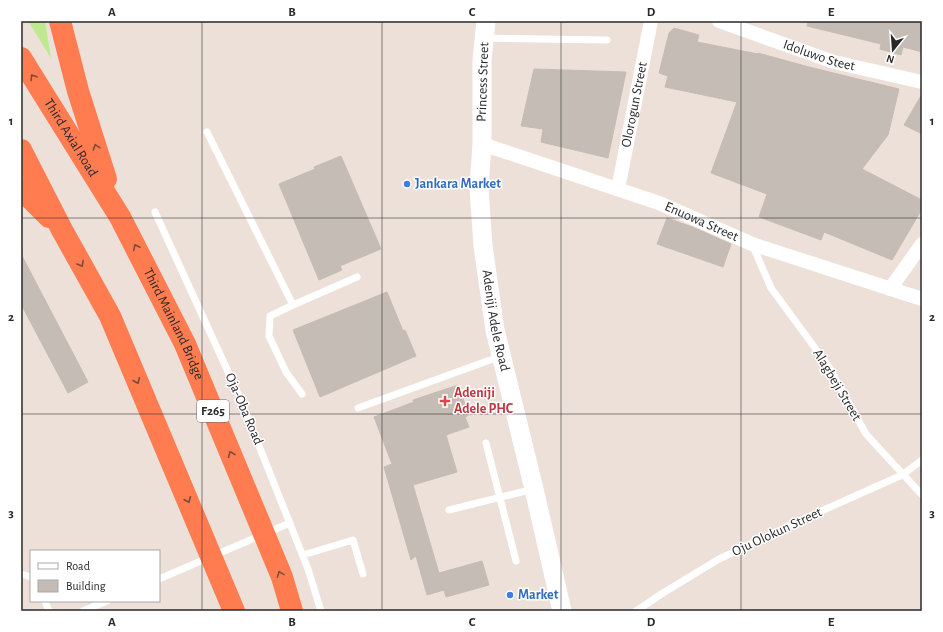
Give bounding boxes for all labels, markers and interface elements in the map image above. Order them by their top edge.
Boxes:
text: A [108,6,116,19]
text: B [288,6,296,19]
text: C [469,6,476,19]
text: D [647,6,656,19]
text: E [828,6,835,19]
north arrow [873,30,913,70]
street label: Idoluwo Steet [781,37,857,74]
street label: Princess Street [475,41,491,122]
text: N [885,53,895,65]
street label: Olorogun Street [619,60,650,149]
one-way arrow [30,74,38,81]
street label: Third Axial Road [41,96,100,179]
text: 1 [9,115,13,128]
text: 1 [930,115,934,128]
one-way arrow [92,144,101,151]
place label: Jankara Market [415,177,501,191]
marker: Jankara Market [402,179,412,189]
street label: Enuowa Street [663,199,741,244]
one-way arrow [133,243,140,251]
one-way arrow [76,260,83,267]
street label: Third Mainland Bridge [141,266,206,382]
street label: Adeniji Adele Road [479,269,512,373]
text: 2 [8,311,14,324]
text: 2 [929,311,935,324]
street label: Alagbeji Street [810,347,864,424]
street label: Oja-Oba Road [223,371,265,447]
one-way arrow [133,377,141,384]
place label: Adeniji Adele PHC [454,386,514,416]
marker: Adeniji Adele PHC [439,395,451,407]
road number: F265 [197,400,229,422]
one-way arrow [227,450,235,457]
one-way arrow [184,497,192,504]
street label: Oju Olokun Street [730,505,825,559]
text: 3 [8,507,14,520]
text: 3 [929,507,935,520]
legend [30,550,160,602]
text: Road [66,560,90,572]
one-way arrow [277,570,285,577]
text: Building [66,580,106,592]
place label: Market [518,588,559,602]
marker: Market [505,590,515,600]
text: A [108,616,116,629]
text: B [288,616,296,629]
text: C [469,616,476,629]
text: D [647,616,656,629]
text: E [828,616,835,629]

